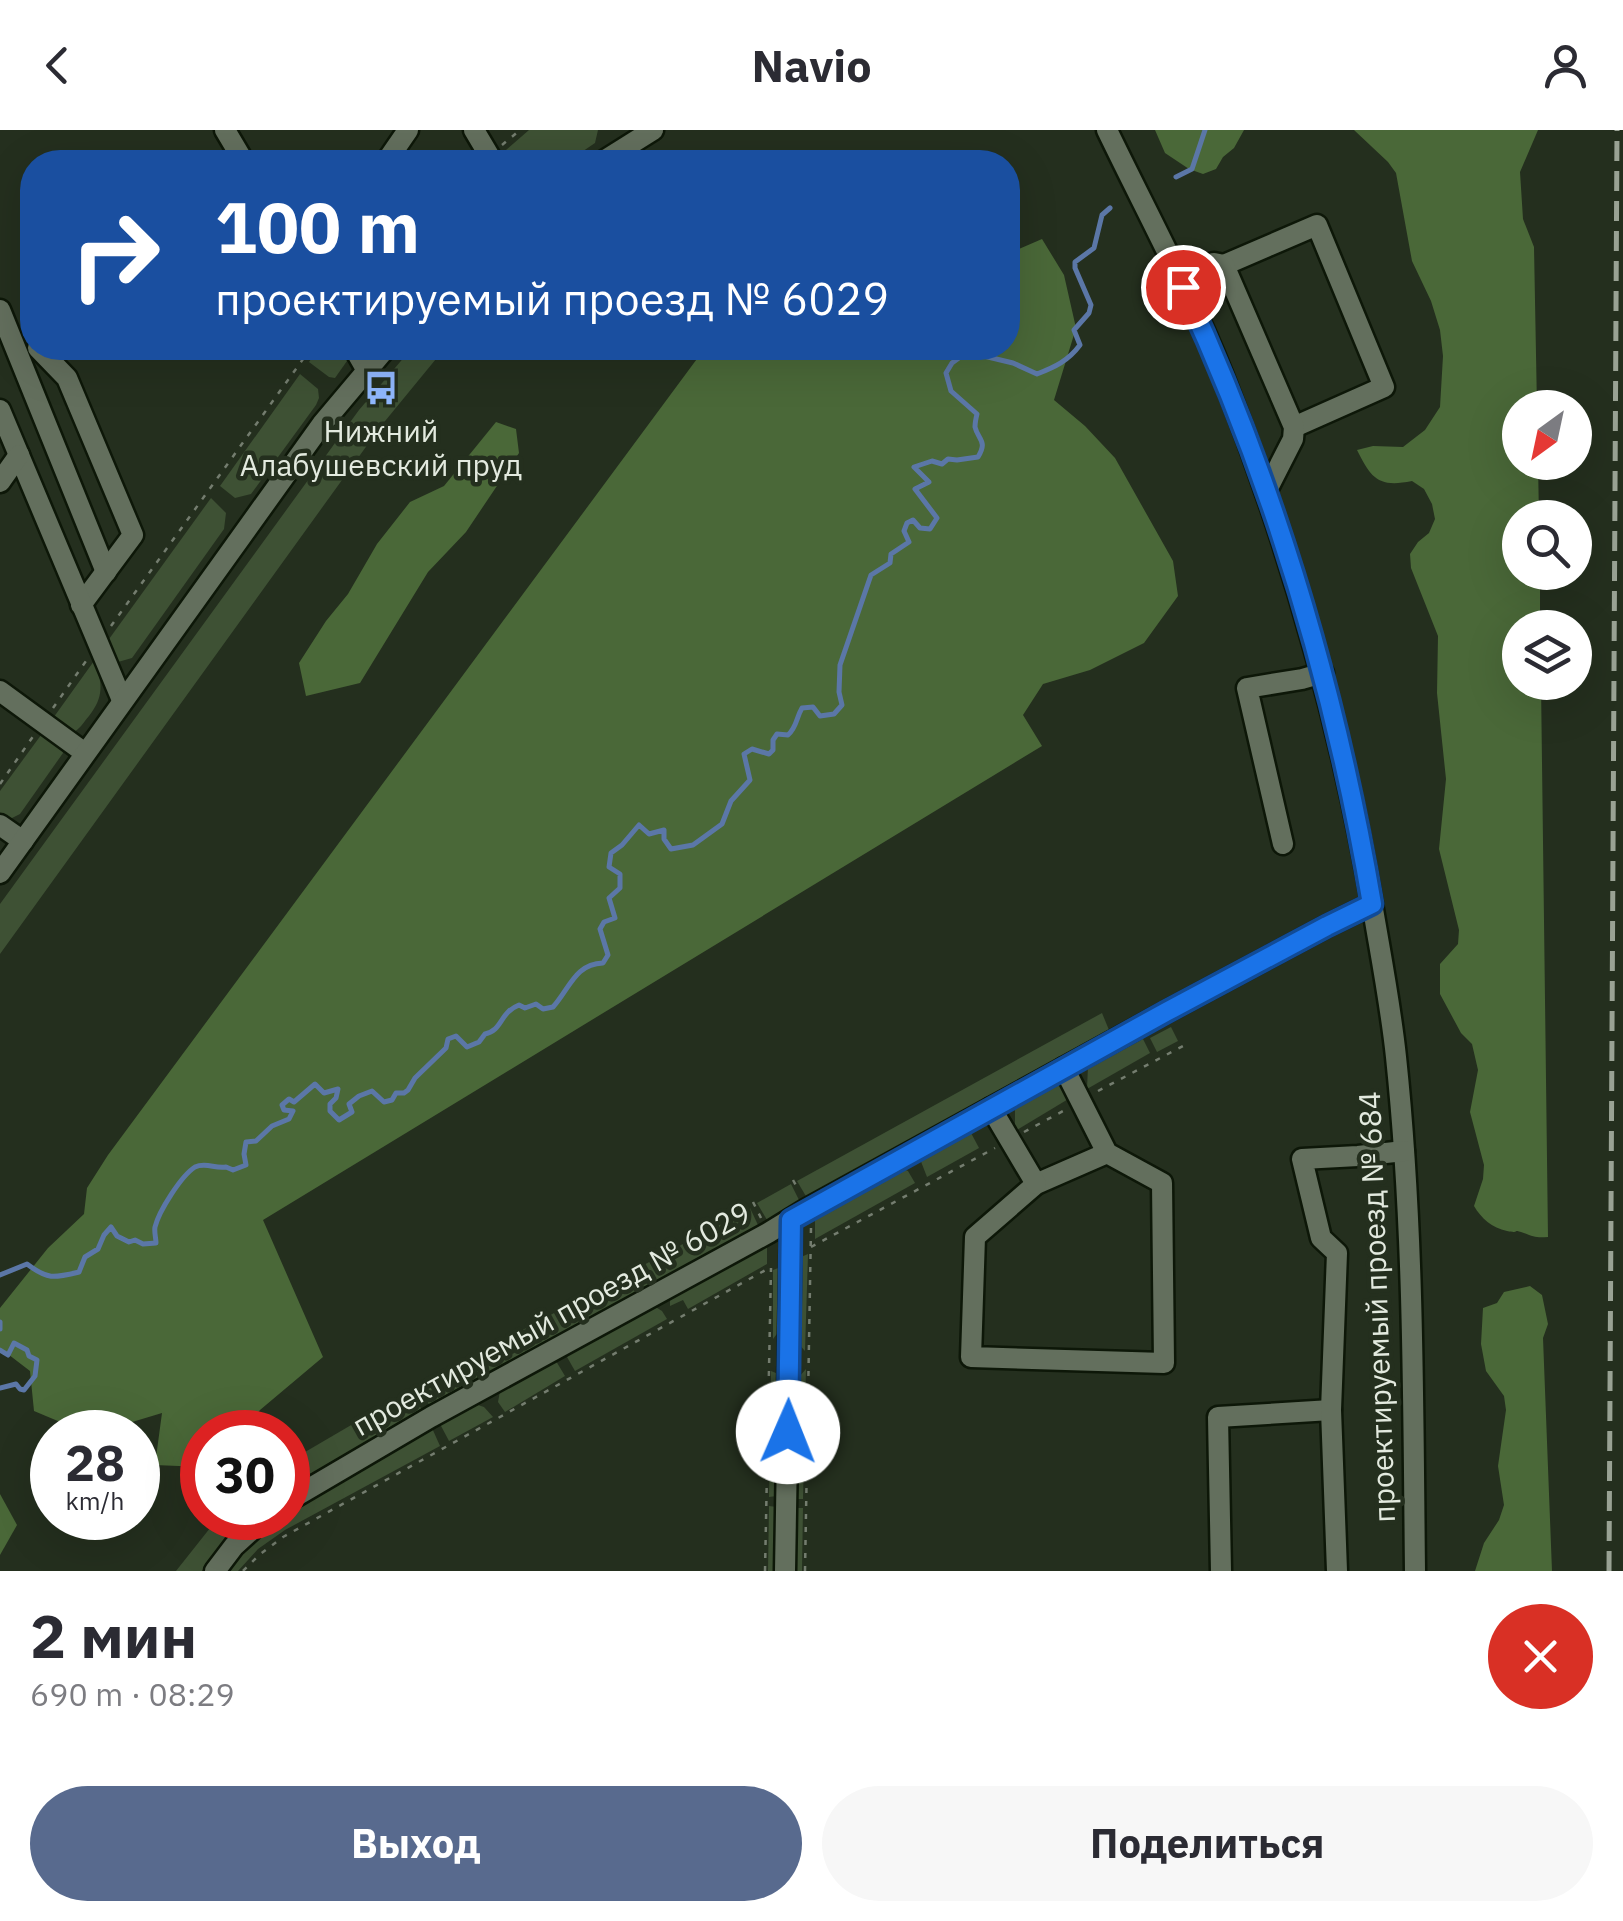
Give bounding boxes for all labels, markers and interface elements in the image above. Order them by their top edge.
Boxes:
text: Navio [751,36,872,94]
icon: back [30,38,85,93]
icon: person [1538,38,1593,93]
text: 100 m [215,181,420,272]
icon: right [50,190,180,320]
pin [1141,245,1226,330]
icon: arrive [1156,260,1211,315]
text: проектируемый проезд № 6029 [215,269,889,327]
bus stop icon: Нижний Алабушевский пруд [362,369,400,407]
north arrow [1502,390,1592,480]
map controls [1502,390,1592,700]
place label: Нижний Алабушевский пруд [240,411,522,484]
button: search [1502,500,1592,590]
button: layers [1502,610,1592,700]
street label: проектируемый проезд № 684 [1349,1091,1403,1523]
street label: проектируемый проезд № 6029 [345,1192,757,1444]
position arrow [736,1380,840,1484]
speed limit sign: 30 [180,1410,310,1540]
text: 28 [65,1430,125,1495]
text: km/h [66,1484,124,1517]
text: 2 мин [30,1596,197,1675]
button: close [1488,1604,1593,1709]
text: 690 m · 08:29 [30,1673,235,1715]
button: Выход [30,1786,802,1901]
button: Поделиться [822,1786,1593,1901]

